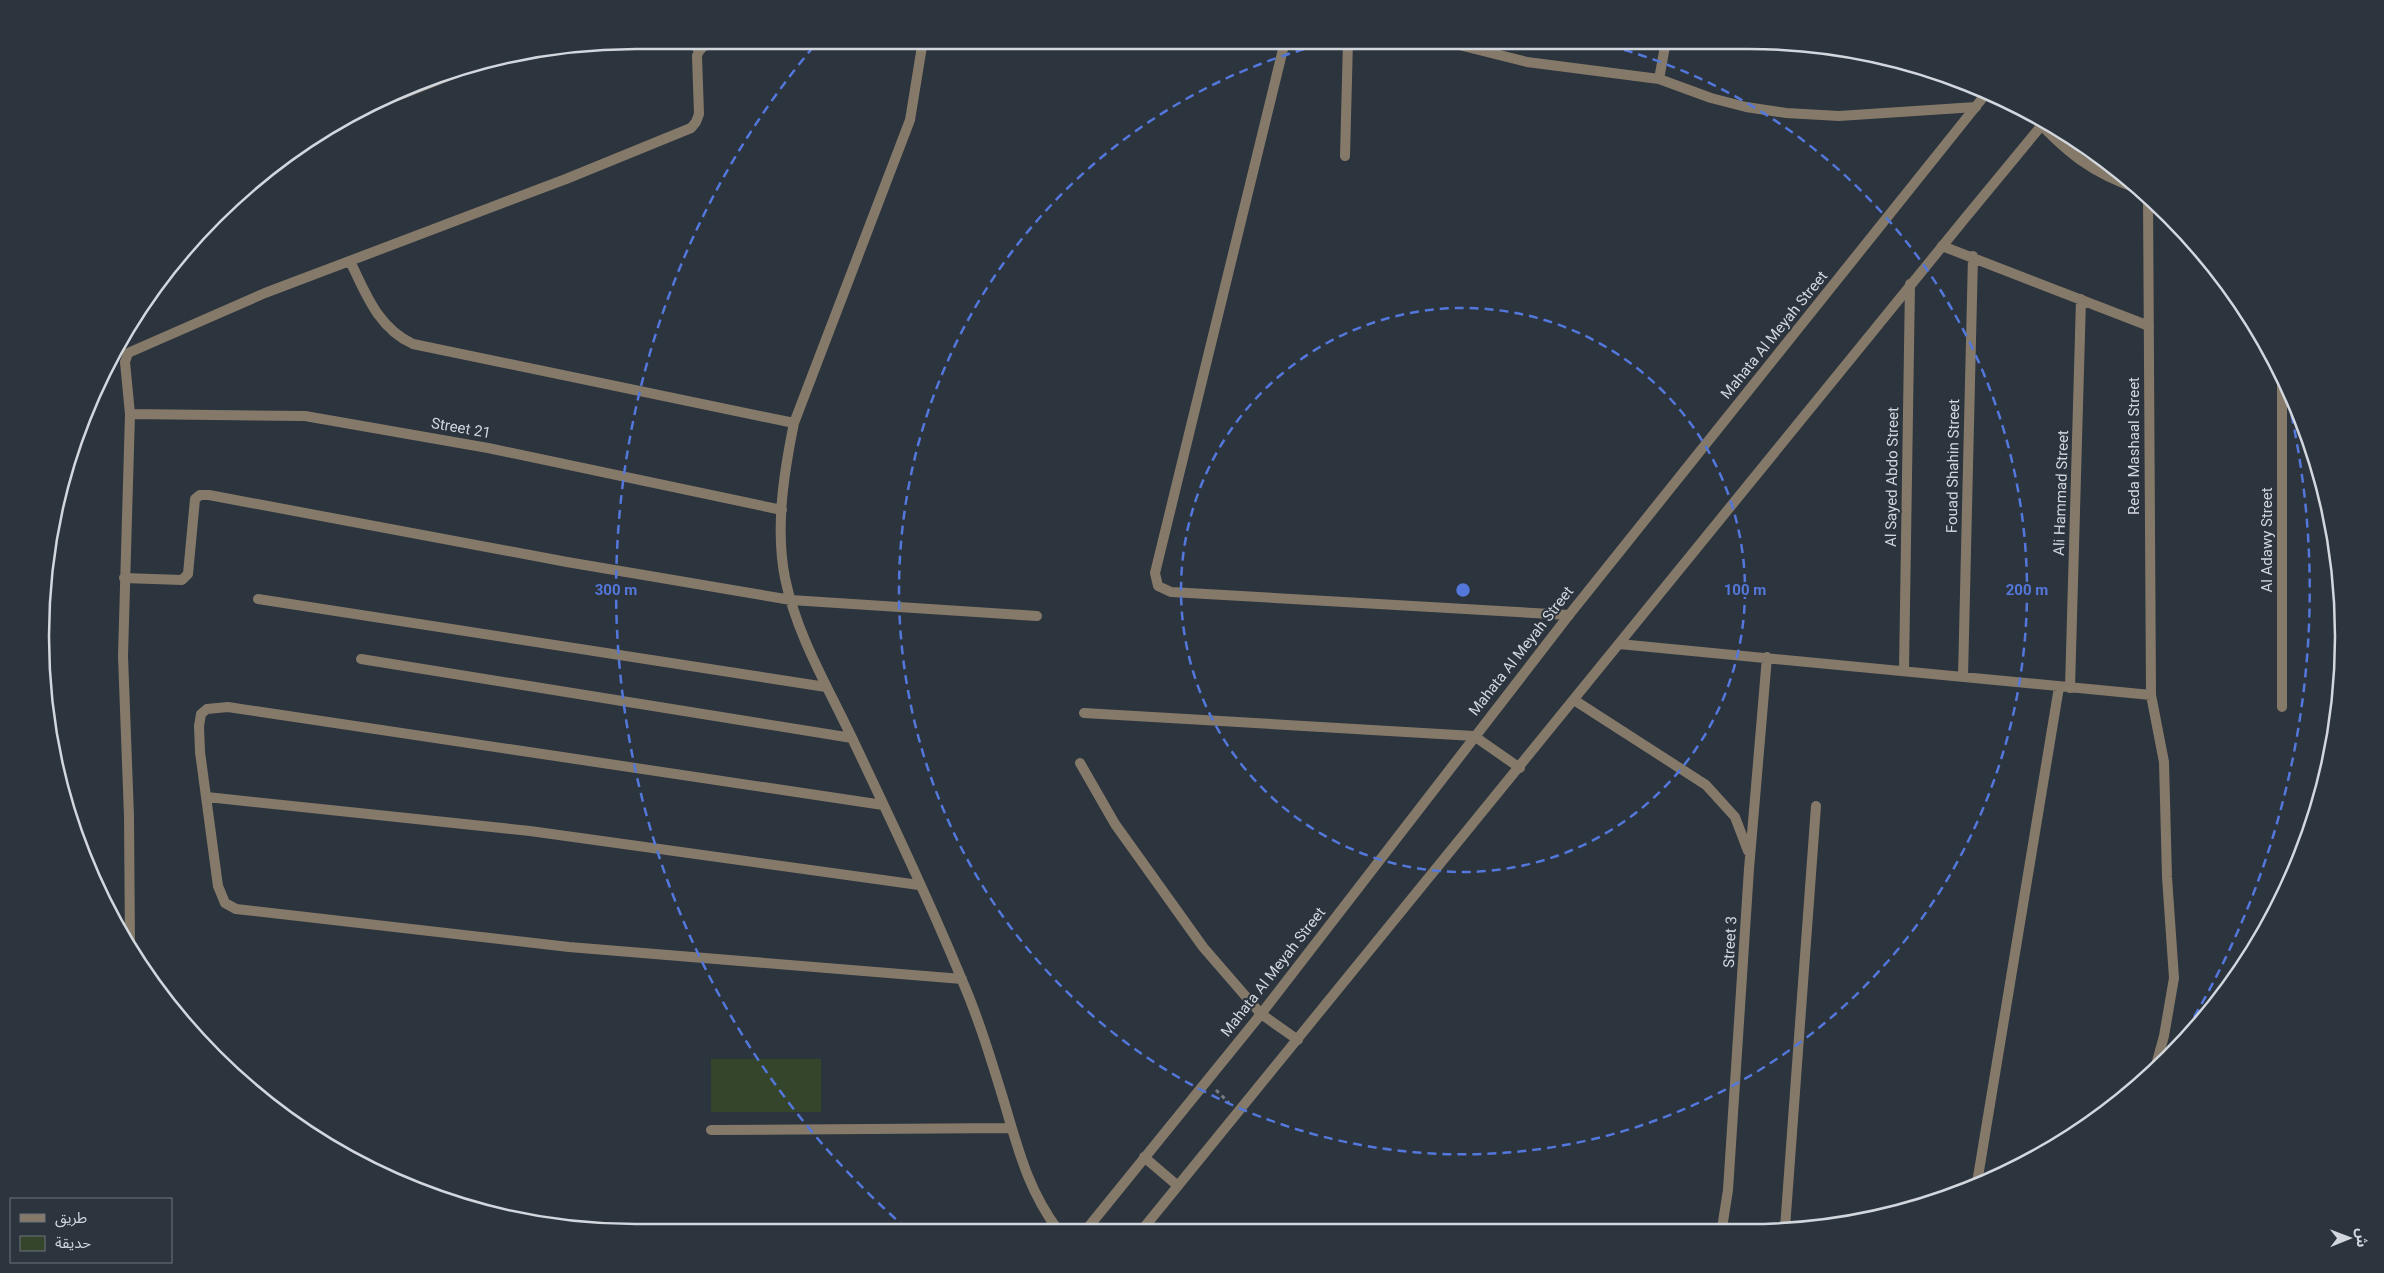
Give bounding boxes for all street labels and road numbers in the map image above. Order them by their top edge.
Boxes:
street label: Mahata Al Meyah Street [1717,267,1831,403]
street label: Reda Mashaal Street [2125,377,2143,515]
street label: Fouad Shahin Street [1943,399,1963,533]
street label: Al Sayed Abdo Street [1882,407,1902,547]
street label: Street 21 [430,414,492,442]
street label: Ali Hammad Street [2050,430,2072,556]
street label: Al Adawy Street [2258,487,2276,593]
street label: Mahata Al Meyah Street [1465,583,1577,719]
street label: Mahata Al Meyah Street [1217,904,1329,1040]
street label: Street 3 [1720,916,1740,968]

